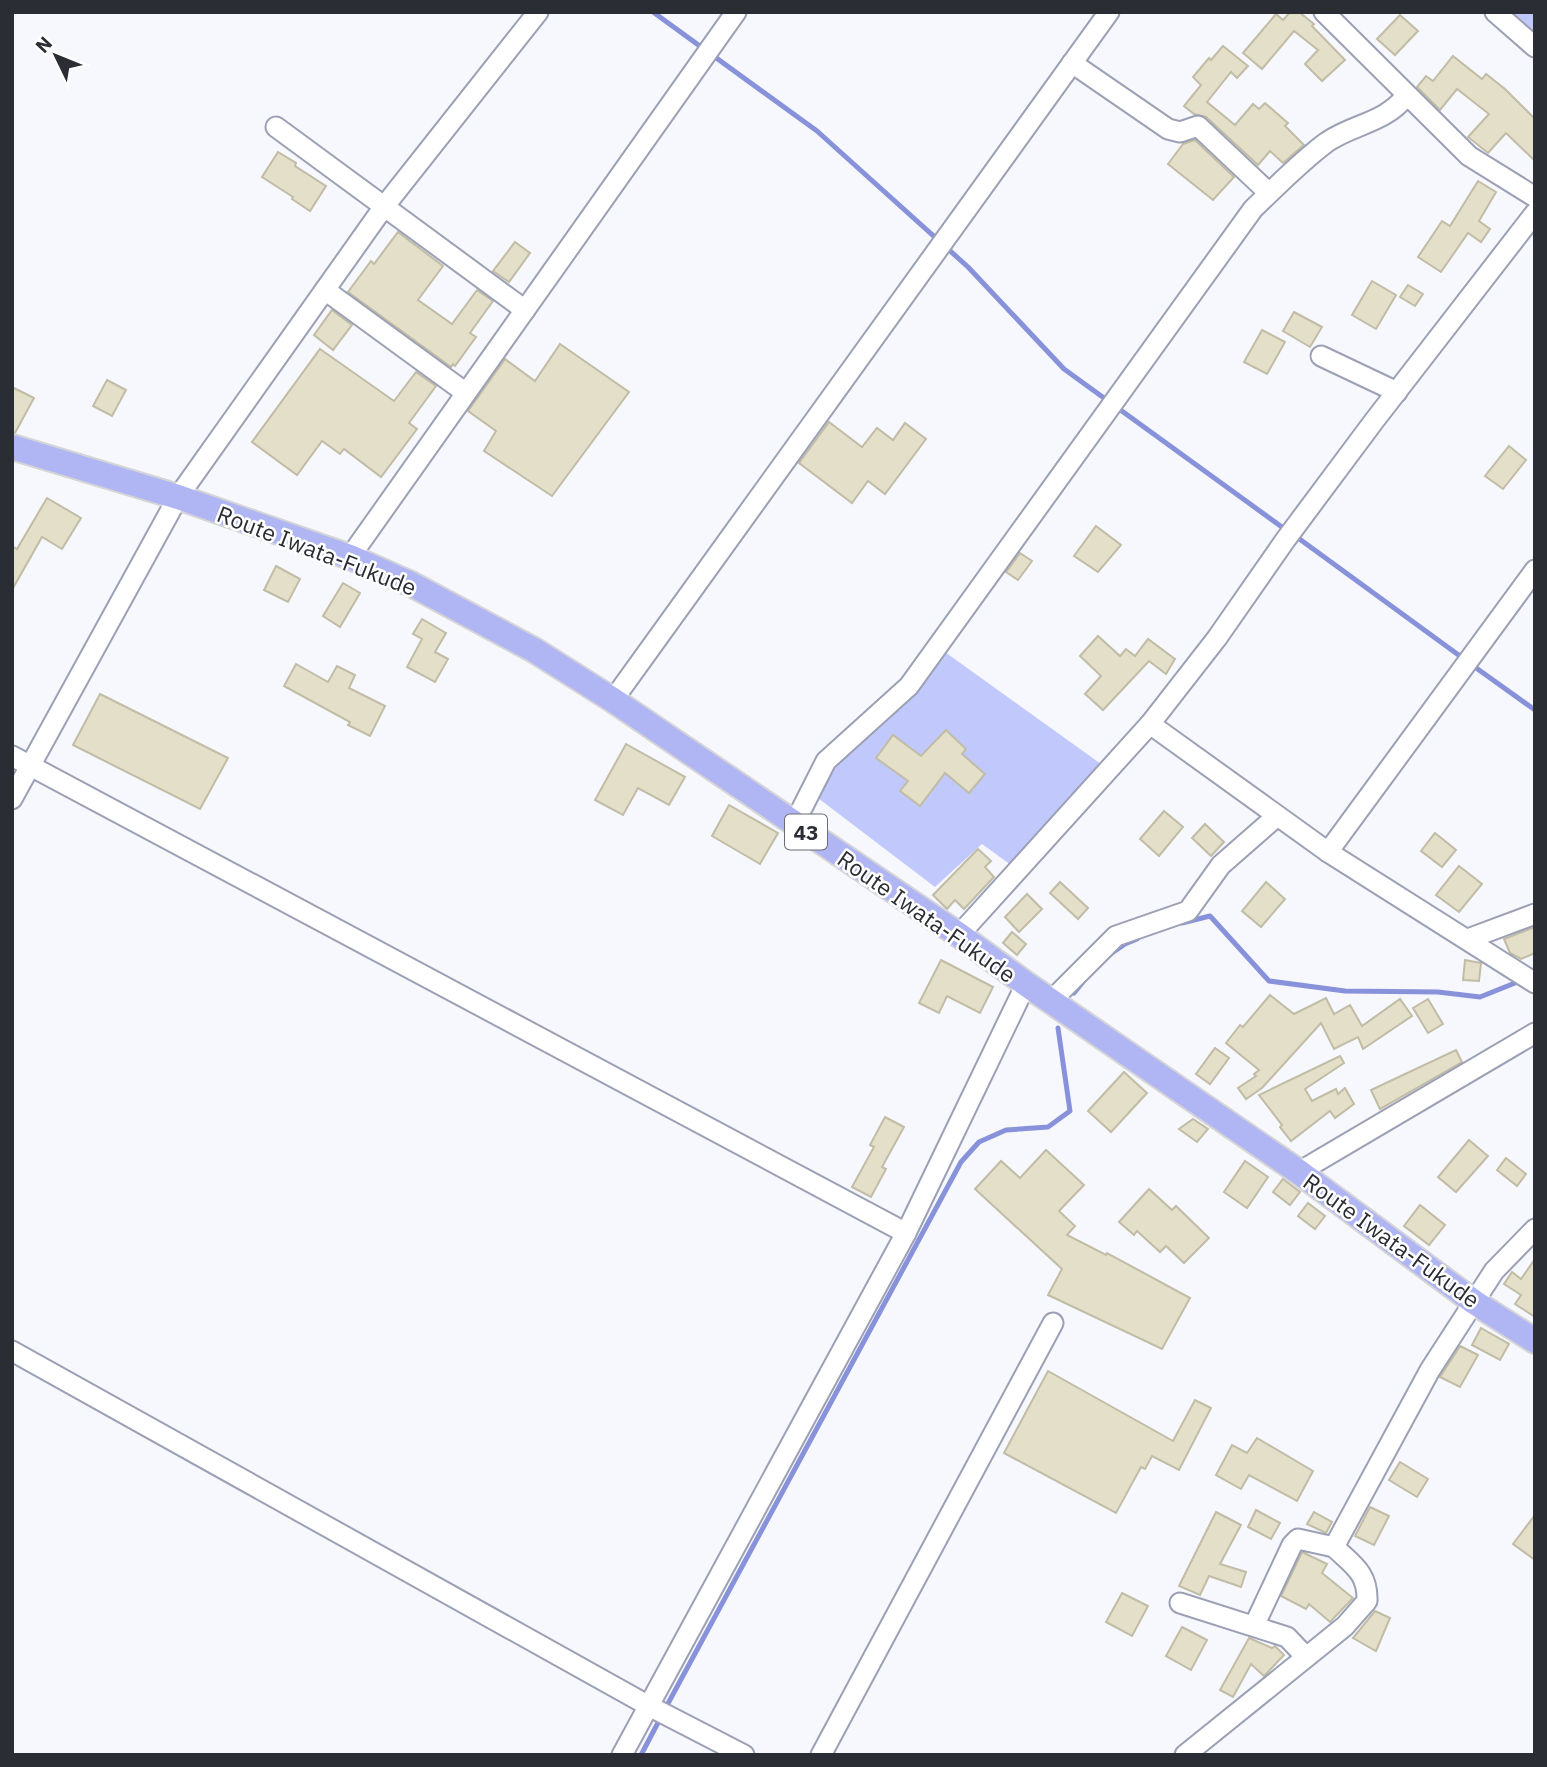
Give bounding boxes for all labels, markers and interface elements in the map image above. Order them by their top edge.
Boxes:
north arrow [21,21,91,91]
text: N [30,31,57,58]
street label: Route Iwata-Fukude [213,498,421,602]
road number: 43 [785,814,827,850]
street label: Route Iwata-Fukude [832,843,1022,989]
street label: Route Iwata-Fukude [1298,1166,1486,1314]

